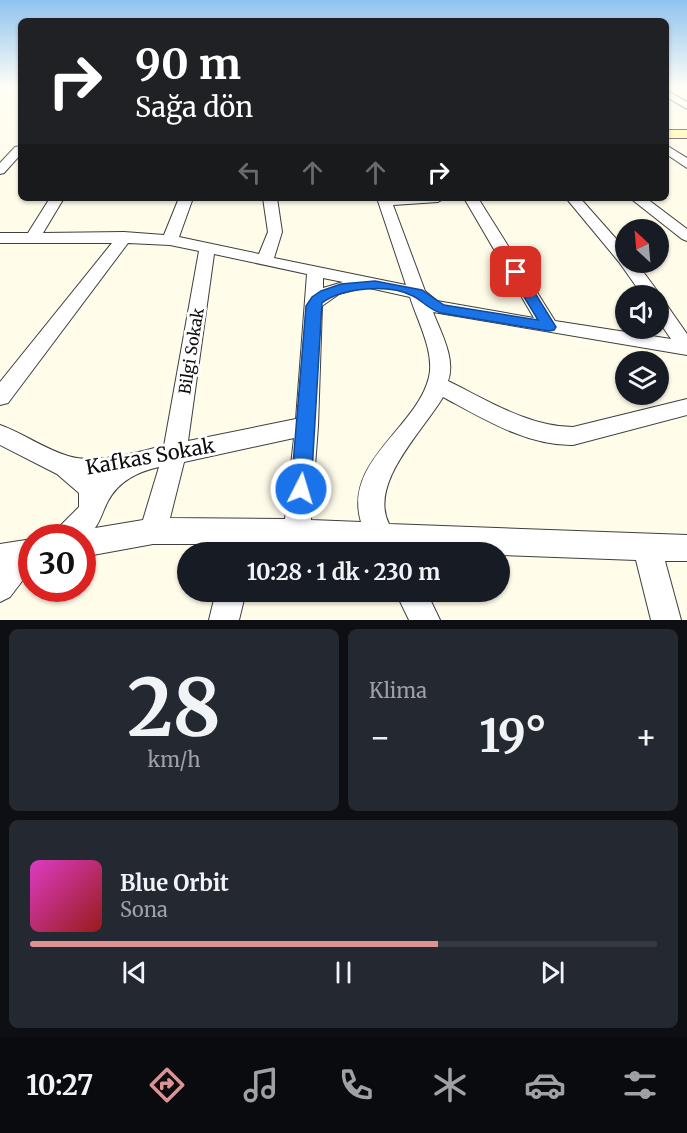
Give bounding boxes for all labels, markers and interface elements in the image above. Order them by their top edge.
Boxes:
text: 90 m [135,38,241,90]
icon: right [36,42,114,120]
text: Sağa dön [135,90,253,124]
icon: left [233,156,266,189]
icon: ahead [296,156,329,189]
icon: ahead [359,156,392,189]
icon: right [422,156,455,189]
north arrow [615,219,669,273]
map controls [615,219,669,405]
pin [490,246,541,297]
icon: arrive [499,255,532,288]
button: sound [615,285,669,339]
street label: Bilgi Sokak [174,306,208,396]
button: layers [615,351,669,405]
street label: Kafkas Sokak [83,432,217,480]
position arrow [269,457,333,521]
speed limit sign: 30 [18,524,96,602]
text: 10:28 · 1 dk · 230 m [247,558,440,586]
text: 28 [127,659,221,757]
text: Klima [369,678,427,703]
text: 19° [479,708,547,764]
text: − [369,717,391,758]
text: + [635,717,657,758]
text: km/h [148,747,200,772]
text: Blue Orbit [120,869,229,897]
text: Sona [120,897,168,922]
icon: previous [118,956,151,989]
icon: pause [327,956,360,989]
icon: next [536,956,569,989]
icon: directions [146,1064,188,1106]
icon: music [240,1064,282,1106]
icon: phone [335,1064,377,1106]
icon: climate [429,1064,471,1106]
icon: car [524,1064,566,1106]
icon: filters [619,1064,661,1106]
text: 10:27 [26,1068,93,1102]

